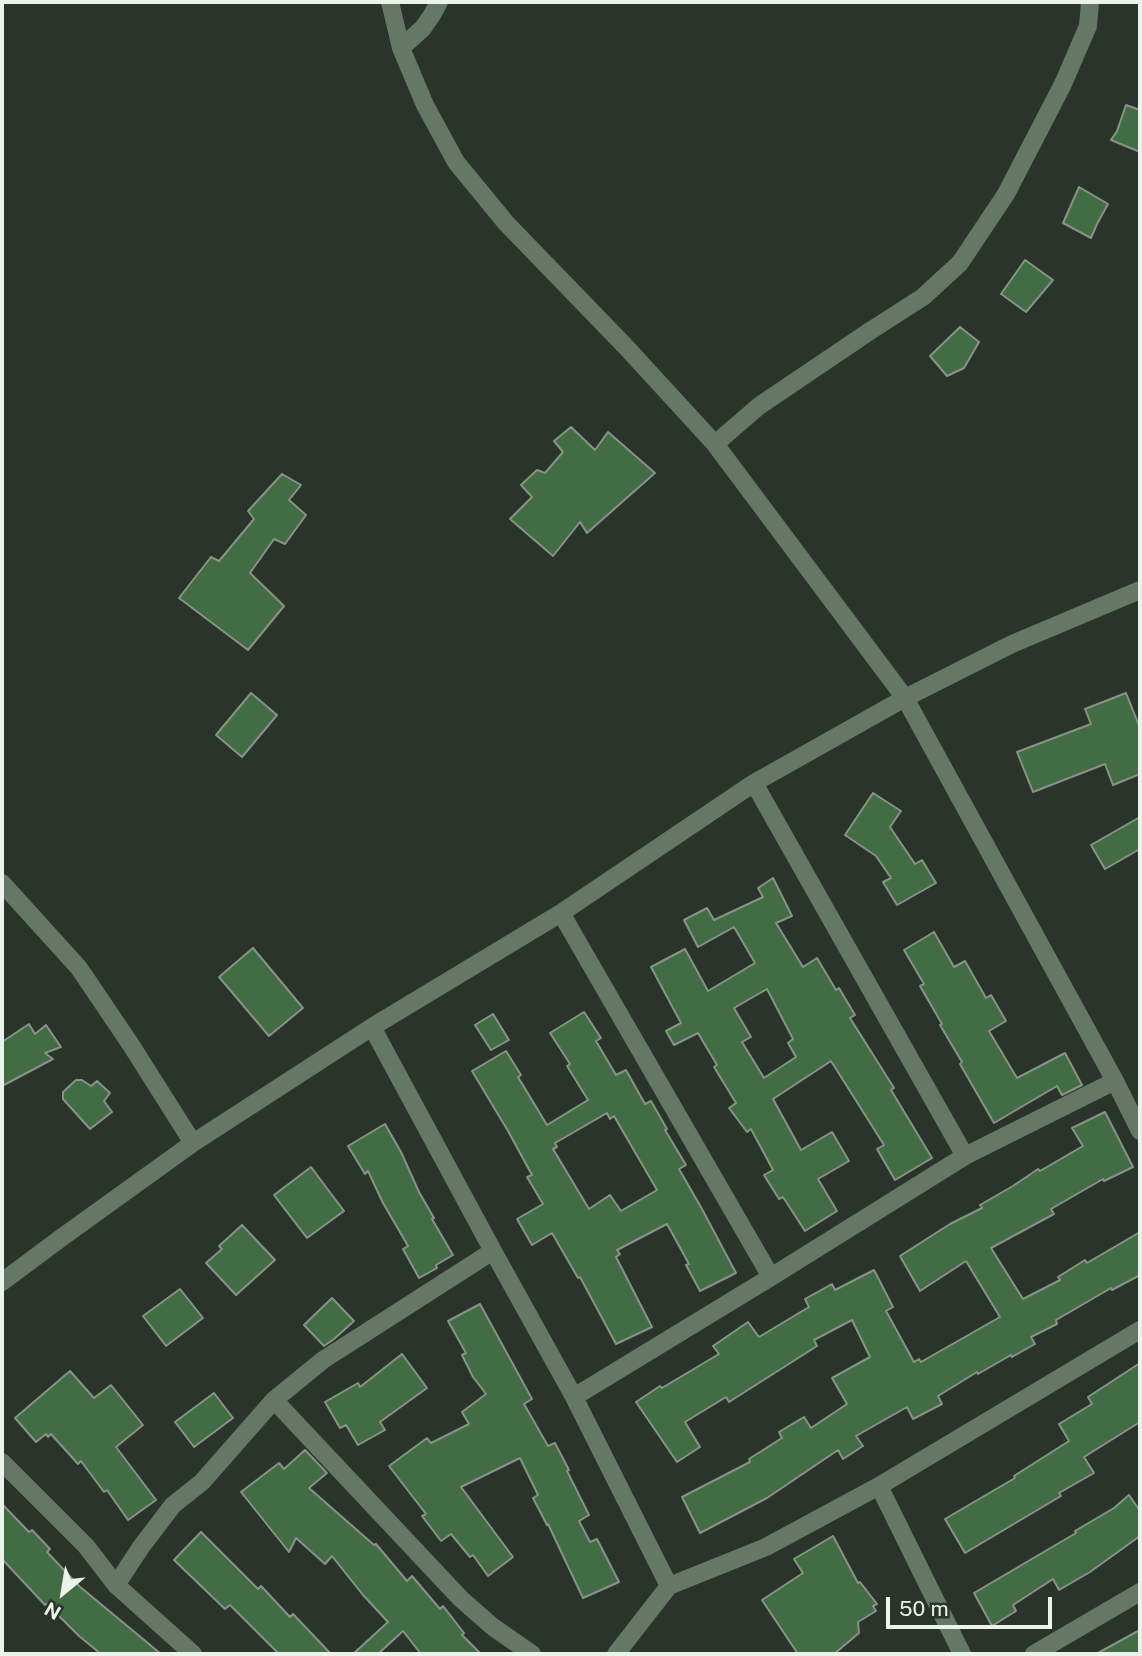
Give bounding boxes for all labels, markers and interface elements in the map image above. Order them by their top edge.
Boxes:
north arrow [28,1558,98,1628]
scale bar [890,1582,1056,1626]
text: 50 m [899,1596,949,1621]
text: N [41,1598,64,1624]

